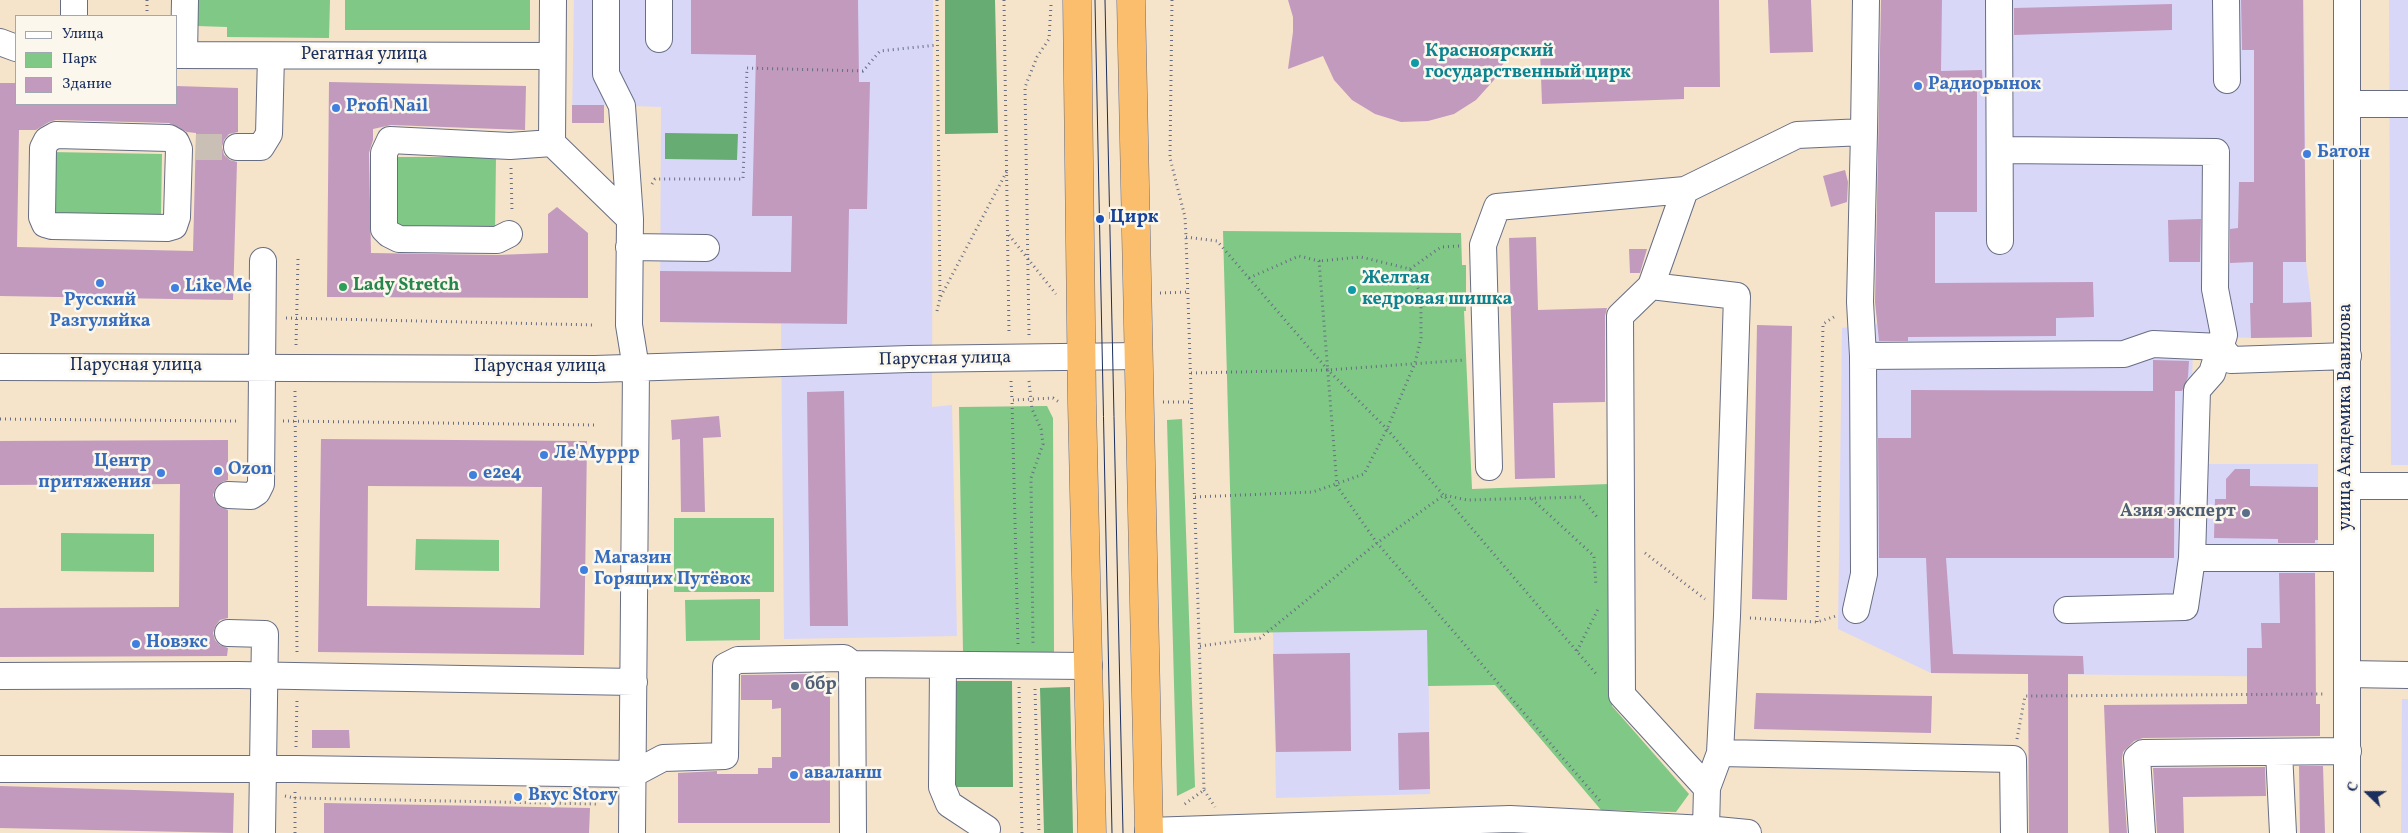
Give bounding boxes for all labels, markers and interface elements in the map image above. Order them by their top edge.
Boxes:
legend [15,15,178,105]
text: Улица [62,24,104,45]
place label: Красноярский государственный цирк [1425,42,1631,84]
street label: Регатная улица [301,45,427,67]
text: Парк [62,49,97,70]
marker: Красноярский государственный цирк [1409,57,1421,69]
text: Здание [62,74,112,95]
place label: Радиорынок [1928,75,2041,97]
marker: Радиорынок [1912,80,1924,92]
place label: Profi Nail [346,97,428,119]
marker: Profi Nail [330,102,342,114]
place label: Батон [2317,143,2370,165]
marker: Батон [2301,148,2313,160]
place label: Цирк [1110,208,1158,230]
marker: Цирк [1094,213,1106,225]
place label: Желтая кедровая шишка [1362,269,1512,312]
place label: Lady Stretch [353,276,459,298]
marker: Русский Разгуляйка [94,277,106,289]
place label: Like Me [185,277,252,299]
marker: Lady Stretch [337,281,349,293]
marker: Like Me [169,282,181,294]
marker: Желтая кедровая шишка [1346,284,1358,296]
place label: Русский Разгуляйка [50,291,150,334]
street label: улица Академика Вавилова [2336,304,2358,530]
street label: Парусная улица [879,348,1011,372]
street label: Парусная улица [70,356,202,378]
street label: Парусная улица [474,357,606,379]
place label: Ле'Муррр [554,444,640,466]
marker: Ле'Муррр [538,449,550,461]
place label: Центр притяжения [38,452,151,494]
place label: Ozon [228,460,273,482]
place label: е2е4 [483,464,522,486]
marker: Ozon [212,465,224,477]
marker: Центр притяжения [155,467,167,479]
marker: е2е4 [467,469,479,481]
place label: Азия эксперт [2120,502,2236,524]
marker: Азия эксперт [2240,507,2252,519]
place label: Магазин Горящих Путёвок [594,549,751,592]
marker: Магазин Горящих Путёвок [578,564,590,576]
place label: Новэкс [146,633,208,655]
marker: Новэкс [130,638,142,650]
place label: ббр [805,675,837,697]
marker: ббр [789,680,801,692]
place label: аваланш [804,764,882,786]
north arrow [2343,768,2393,818]
marker: аваланш [788,769,800,781]
text: С [2343,779,2364,795]
place label: Вкус Story [528,786,618,808]
marker: Вкус Story [512,791,524,803]

